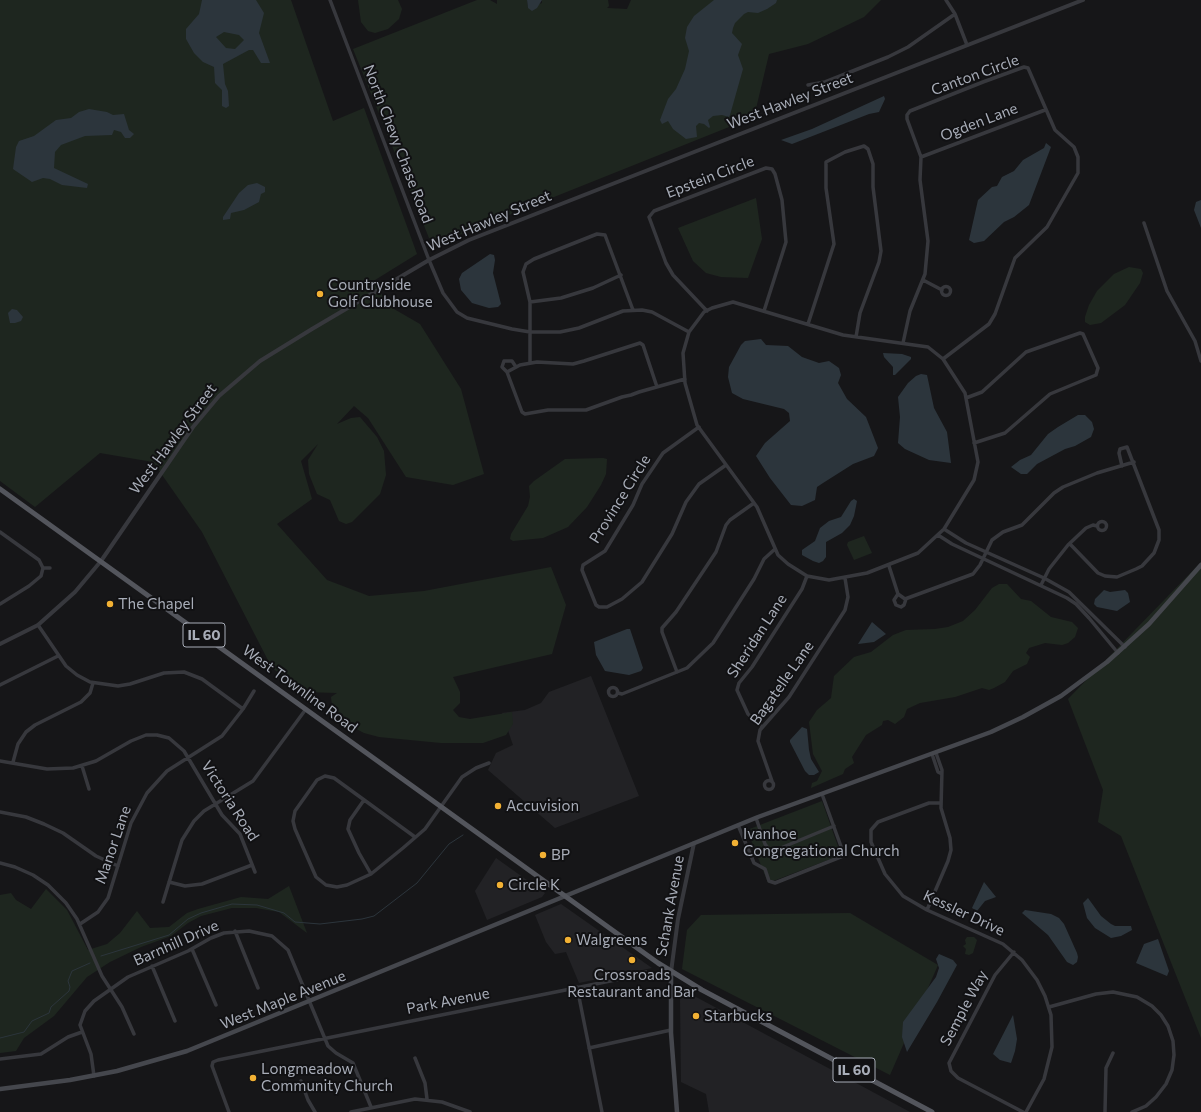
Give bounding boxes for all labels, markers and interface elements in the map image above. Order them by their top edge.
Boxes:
street label: Canton Circle [929,51,1021,99]
street label: North Chevy Chase Road [359,62,437,226]
street label: West Hawley Street [724,69,856,133]
street label: Ogden Lane [938,99,1020,145]
street label: Epstein Circle [664,152,756,202]
street label: West Hawley Street [424,187,554,255]
place label: Countryside Golf Clubhouse [328,276,433,311]
marker: Countryside Golf Clubhouse [315,289,325,299]
street label: West Hawley Street [126,380,220,498]
street label: Province Circle [586,451,654,547]
street label: Sheridan Lane [723,591,791,681]
place label: The Chapel [118,595,194,613]
marker: The Chapel [105,599,115,609]
road number: IL 60 [183,623,225,647]
street label: Bagatelle Lane [746,637,818,729]
street label: West Townline Road [239,641,361,737]
street label: Victoria Road [197,757,263,845]
place label: Accuvision [506,797,579,815]
marker: Accuvision [493,801,503,811]
street label: Manor Lane [91,804,135,886]
place label: Ivanhoe Congregational Church [743,825,900,860]
marker: Ivanhoe Congregational Church [730,838,740,848]
place label: BP [551,846,570,864]
marker: BP [538,850,548,860]
street label: Schank Avenue [652,854,688,958]
place label: Circle K [508,876,560,894]
marker: Circle K [495,880,505,890]
street label: Kessler Drive [920,886,1008,940]
street label: Barnhill Drive [131,916,221,970]
place label: Walgreens [576,931,647,949]
marker: Walgreens [563,935,573,945]
marker: Crossroads Restaurant and Bar [627,955,637,965]
place label: Crossroads Restaurant and Bar [567,966,697,1001]
street label: West Maple Avenue [218,967,348,1033]
street label: Semple Way [937,967,991,1049]
street label: Park Avenue [405,984,491,1018]
place label: Starbucks [704,1007,772,1025]
marker: Starbucks [691,1011,701,1021]
road number: IL 60 [833,1058,875,1082]
place label: Longmeadow Community Church [261,1060,393,1095]
marker: Longmeadow Community Church [248,1073,258,1083]

